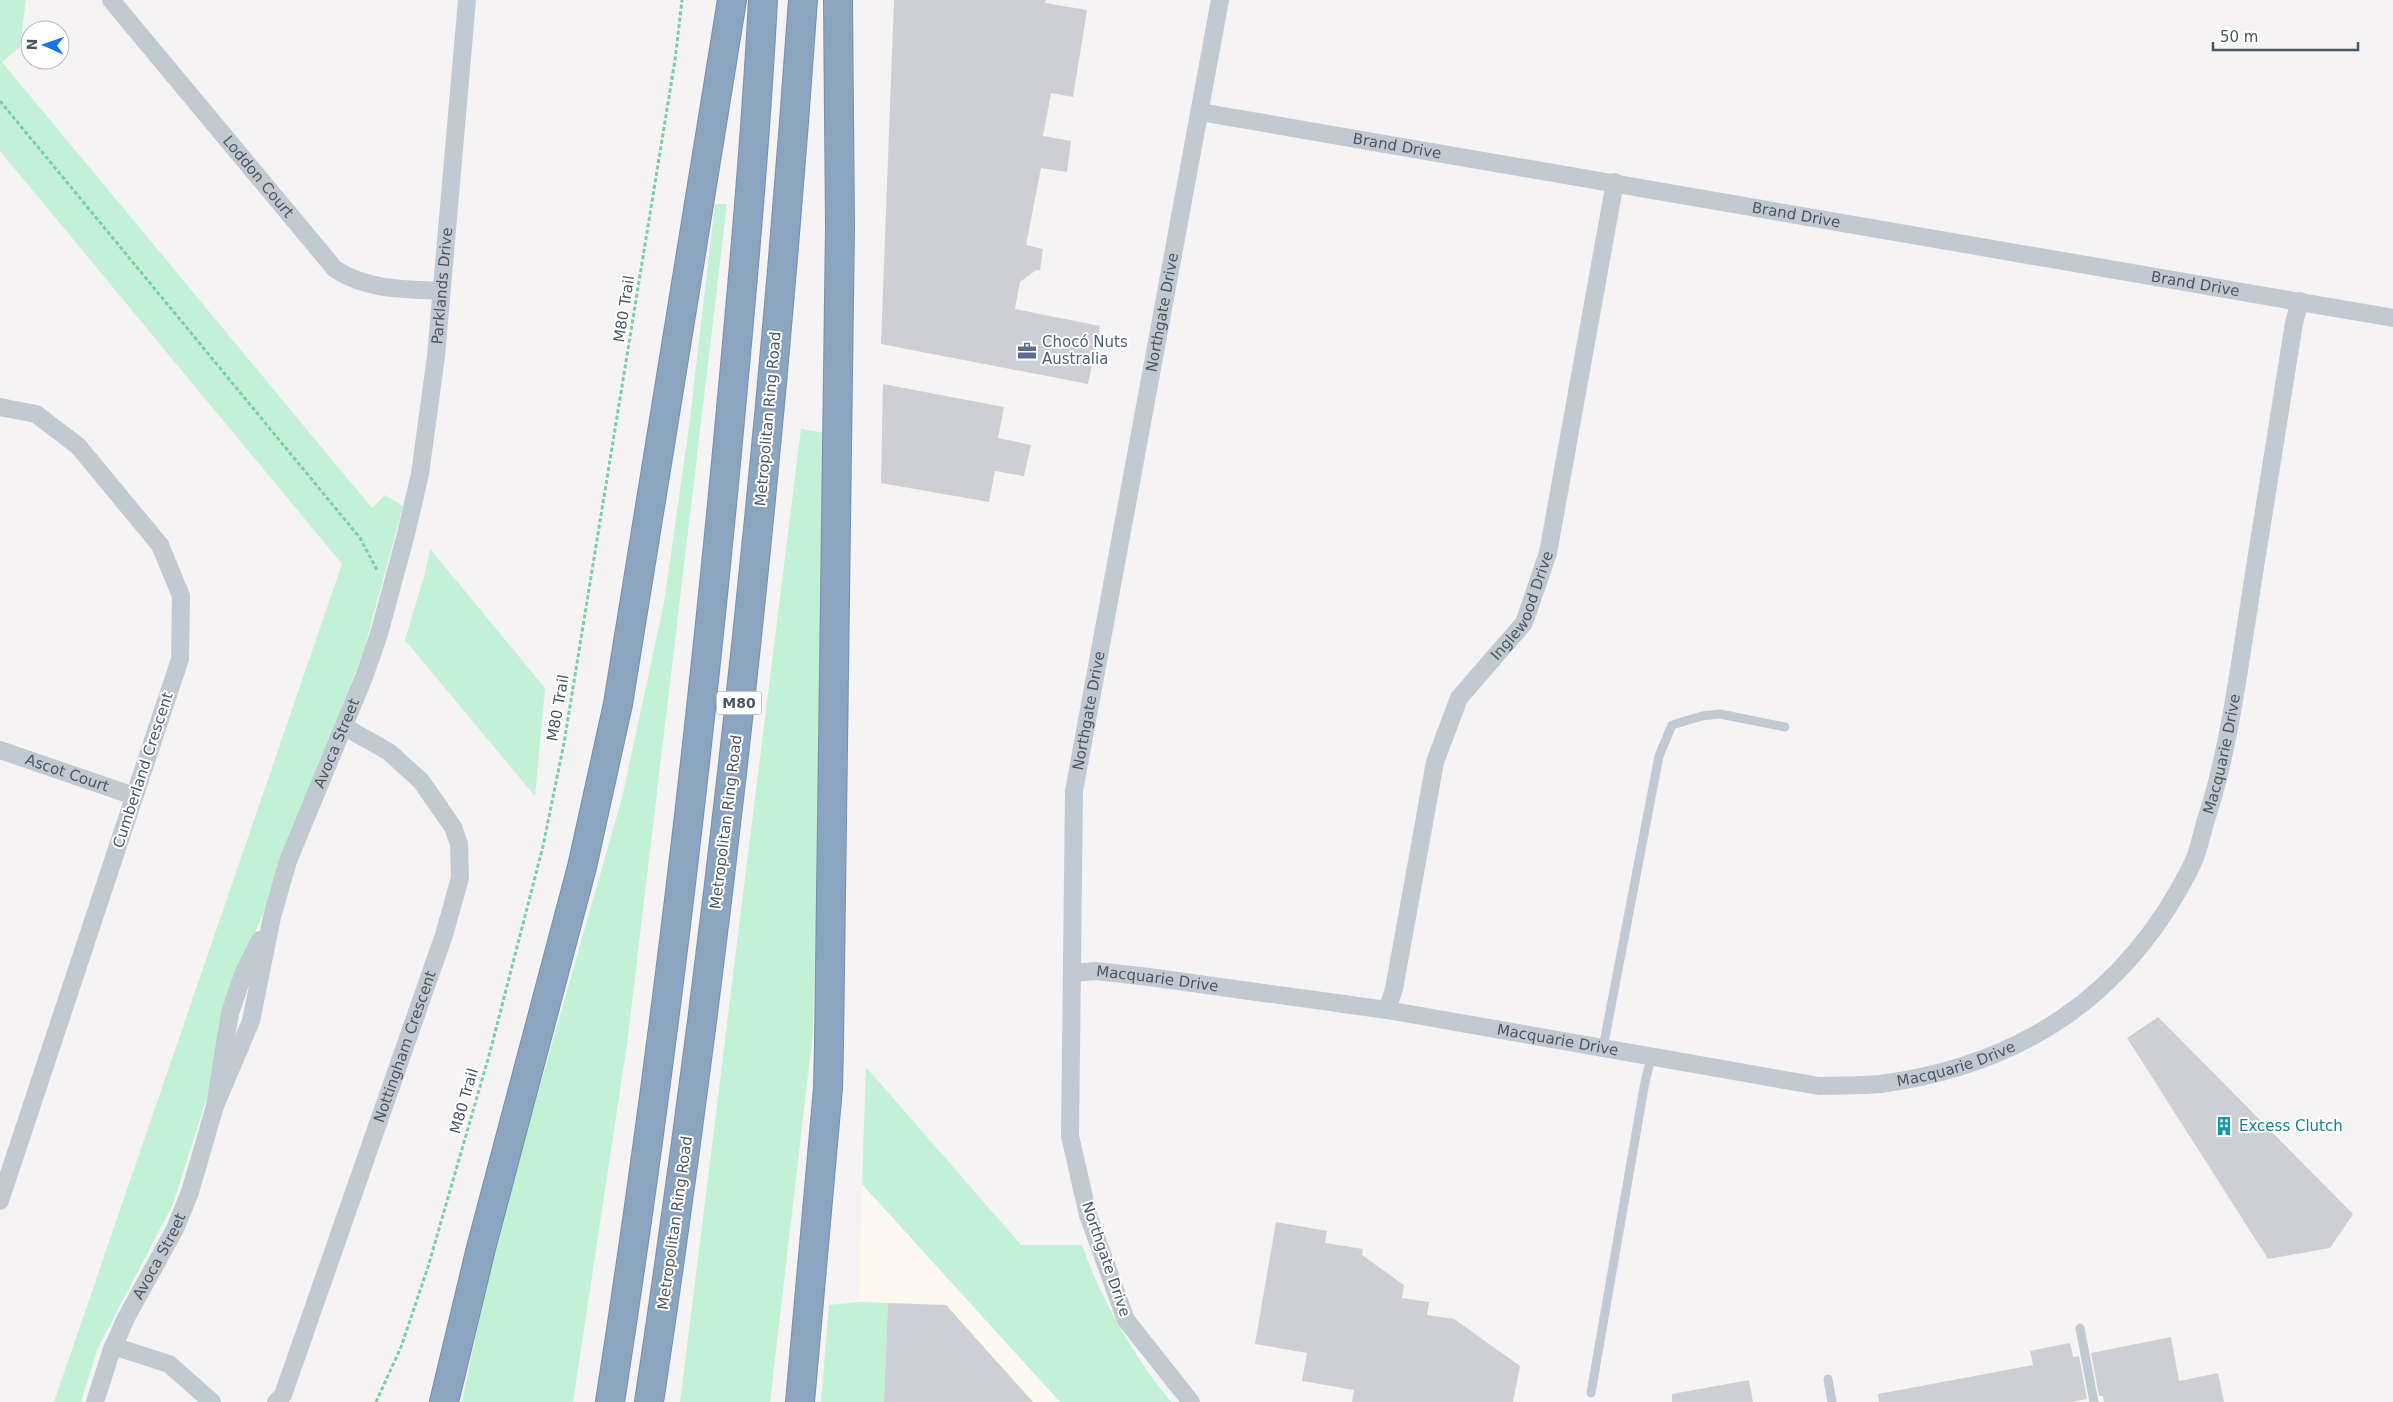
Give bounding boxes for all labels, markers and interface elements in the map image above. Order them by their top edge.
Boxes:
north arrow [20,20,70,70]
scale bar [2213,20,2358,52]
text: 50 m [2220,28,2258,46]
text: N [24,38,40,51]
street label: Brand Drive [1351,130,1443,163]
street label: Loddon Court [219,132,298,221]
street label: Brand Drive [1751,198,1842,231]
street label: Parklands Drive [428,226,456,345]
street label: Northgate Drive [1143,251,1182,373]
street label: Brand Drive [2150,267,2241,300]
street label: M80 Trail [610,274,638,344]
street label: Metropolitan Ring Road [751,331,785,507]
place label: Chocó Nuts Australia [1042,333,1128,368]
office icon: Chocó Nuts Australia [1016,340,1038,362]
street label: Inglewood Drive [1487,549,1557,664]
street label: Northgate Drive [1069,650,1109,772]
street label: M80 Trail [543,673,573,743]
street label: Cumberland Crescent [109,690,177,850]
road number: M80 [716,691,762,714]
street label: Macquarie Drive [2199,692,2244,817]
street label: Avoca Street [310,696,363,791]
street label: Metropolitan Ring Road [706,734,746,910]
street label: Ascot Court [23,750,112,796]
street label: Macquarie Drive [1095,962,1220,996]
street label: Nottingham Crescent [370,968,440,1125]
street label: Macquarie Drive [1496,1021,1620,1060]
street label: Macquarie Drive [1895,1037,2018,1090]
street label: M80 Trail [446,1066,482,1136]
building icon: Excess Clutch [2213,1115,2235,1137]
place label: Excess Clutch [2239,1117,2343,1135]
street label: Metropolitan Ring Road [654,1135,696,1311]
street label: Northgate Drive [1078,1199,1134,1319]
street label: Avoca Street [129,1210,190,1302]

